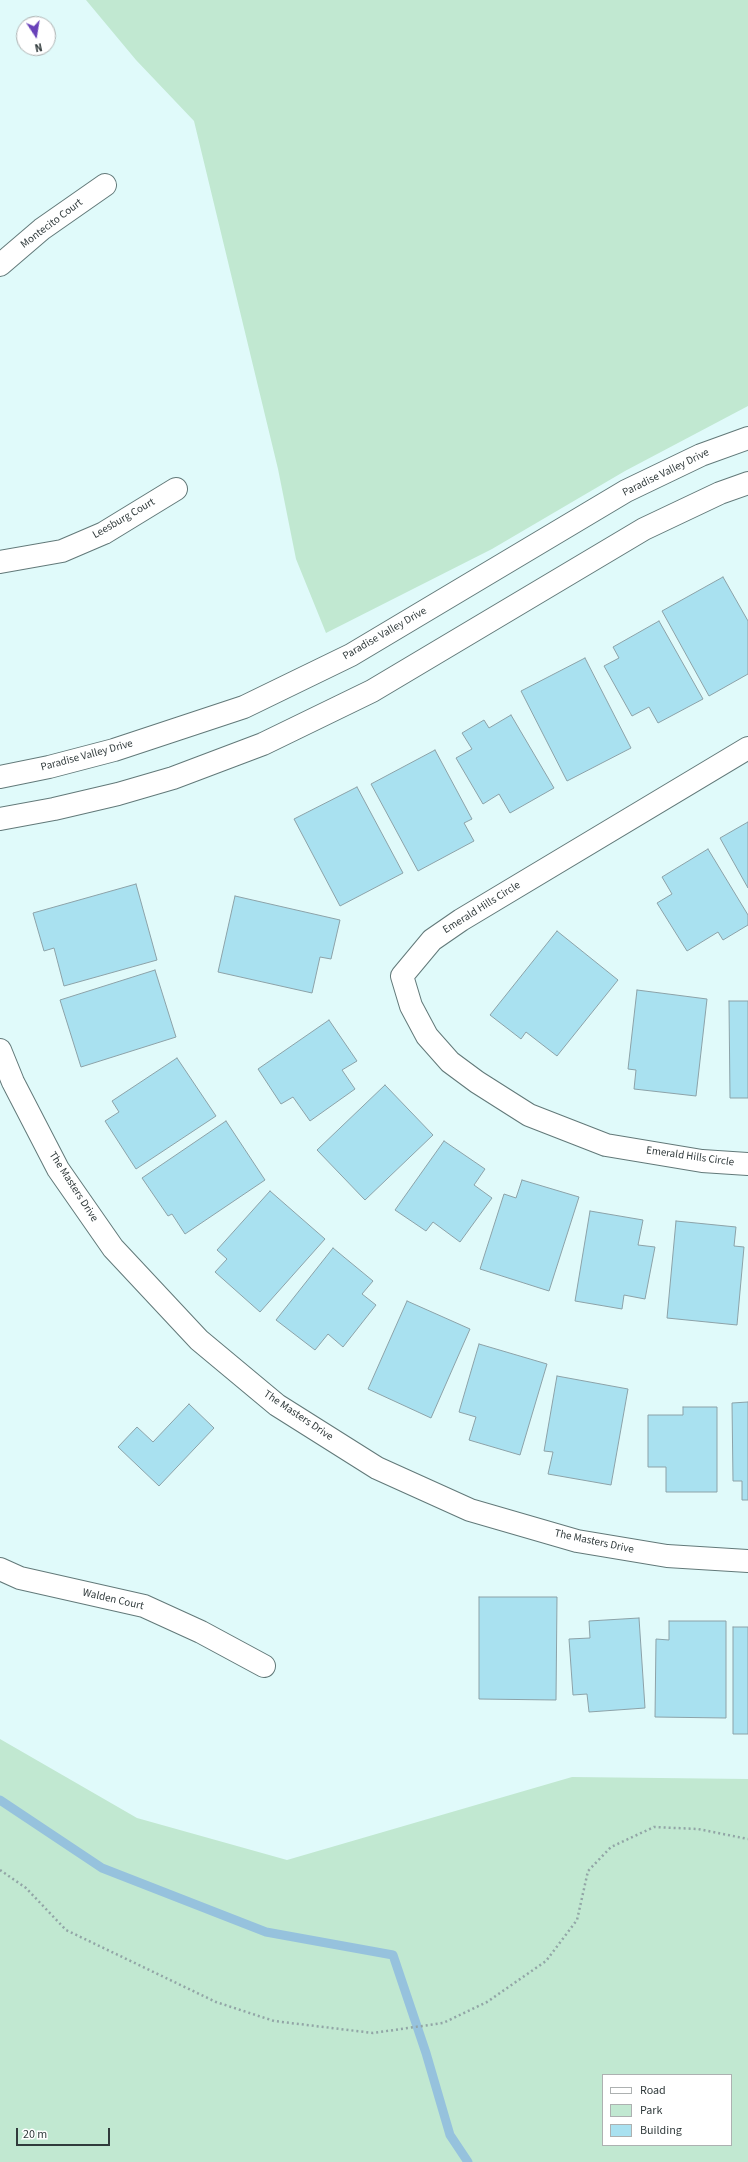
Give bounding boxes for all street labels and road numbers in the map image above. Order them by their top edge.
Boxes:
street label: Montecito Court [18,196,86,252]
street label: Paradise Valley Drive [621,446,711,500]
street label: Leesburg Court [90,496,158,542]
street label: Paradise Valley Drive [341,605,429,663]
street label: Paradise Valley Drive [40,737,134,775]
street label: Emerald Hills Circle [441,879,523,937]
street label: Emerald Hills Circle [645,1144,735,1170]
street label: The Masters Drive [45,1149,101,1225]
street label: The Masters Drive [261,1388,335,1444]
street label: The Masters Drive [553,1527,635,1557]
street label: Walden Court [81,1587,145,1613]

